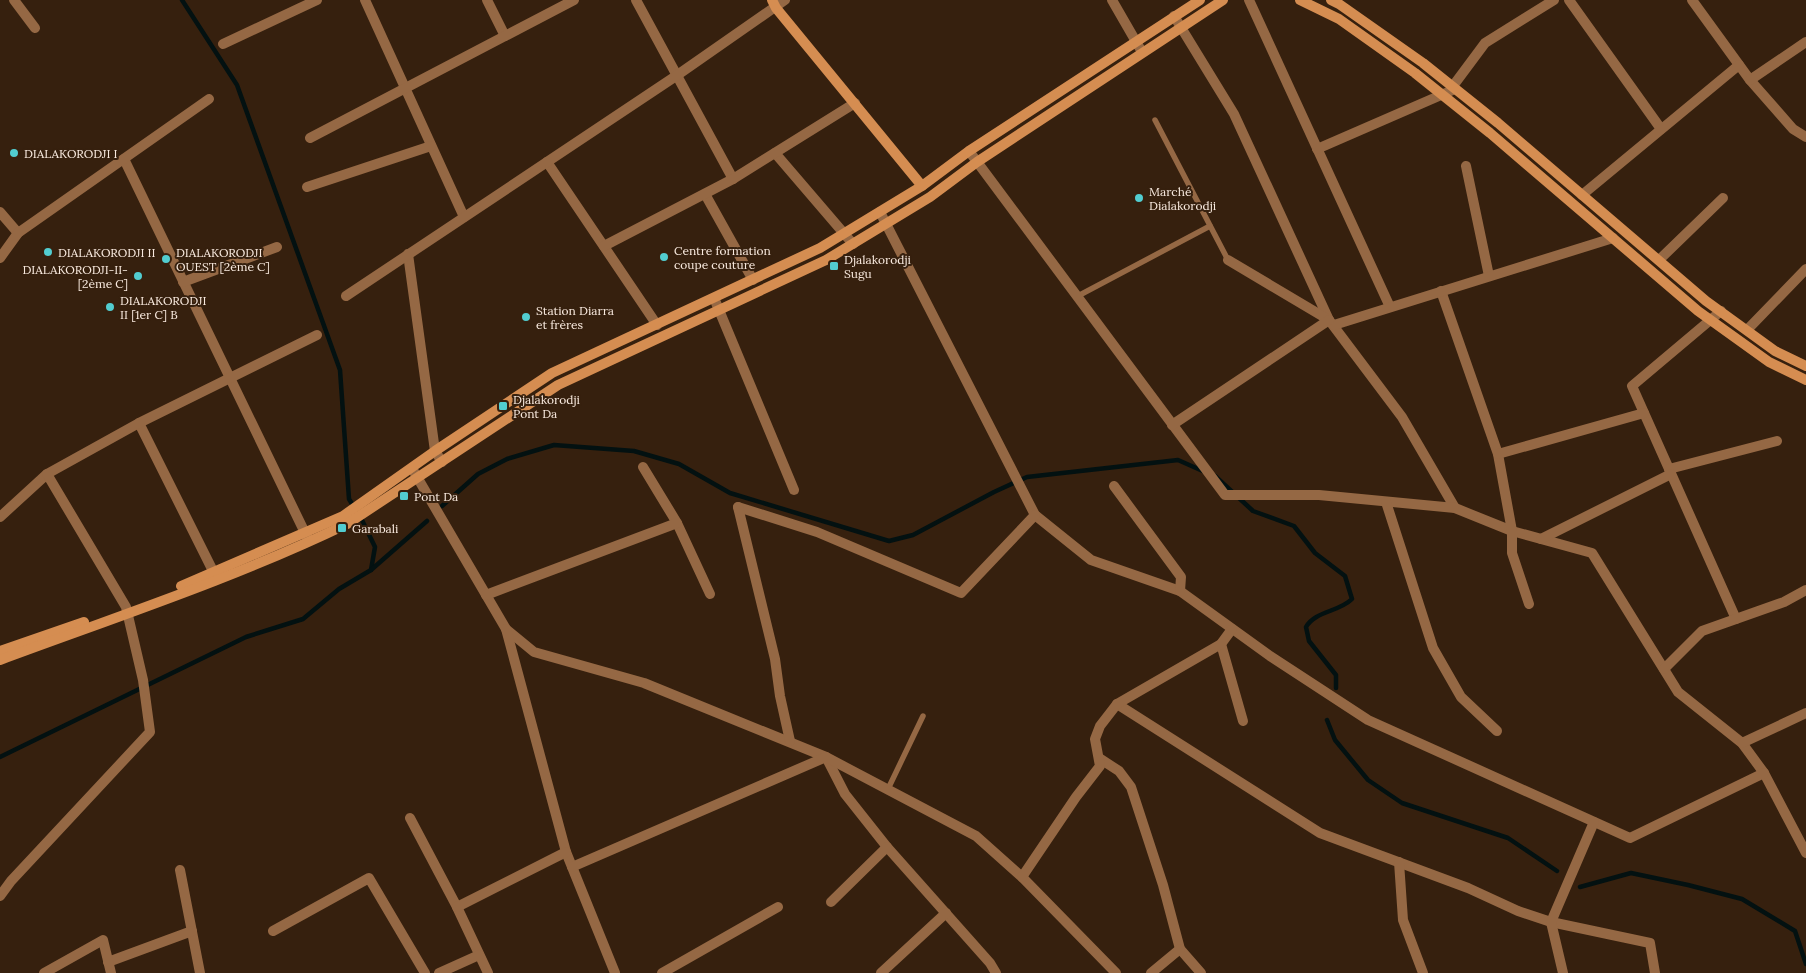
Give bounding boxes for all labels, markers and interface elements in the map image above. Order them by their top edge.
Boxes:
place label: DIALAKORODJI I [24,146,118,161]
marker: DIALAKORODJI I [8,147,20,159]
place label: Marché Dialakorodji [1149,184,1216,213]
marker: Marché Dialakorodji [1133,192,1145,204]
place label: Centre formation coupe couture [674,243,771,272]
place label: DIALAKORODJI II [58,245,156,260]
place label: DIALAKORODJI OUEST [2ème C] [176,245,270,274]
marker: DIALAKORODJI II [42,246,54,258]
marker: Centre formation coupe couture [658,251,670,263]
place label: Djalakorodji Sugu [844,252,911,281]
marker: DIALAKORODJI OUEST [2ème C] [160,253,172,265]
marker: Djalakorodji Sugu [828,260,840,272]
place label: DIALAKORODJI-II- [2ème C] [22,262,128,291]
marker: DIALAKORODJI-II- [2ème C] [132,270,144,282]
place label: DIALAKORODJI II [1er C] B [120,293,206,322]
marker: DIALAKORODJI II [1er C] B [104,301,116,313]
place label: Station Diarra et frères [536,303,614,332]
marker: Station Diarra et frères [520,311,532,323]
place label: Djalakorodji Pont Da [513,392,580,421]
marker: Djalakorodji Pont Da [497,400,509,412]
place label: Pont Da [414,489,458,504]
marker: Pont Da [398,490,410,502]
place label: Garabali [352,521,398,536]
marker: Garabali [336,522,348,534]

